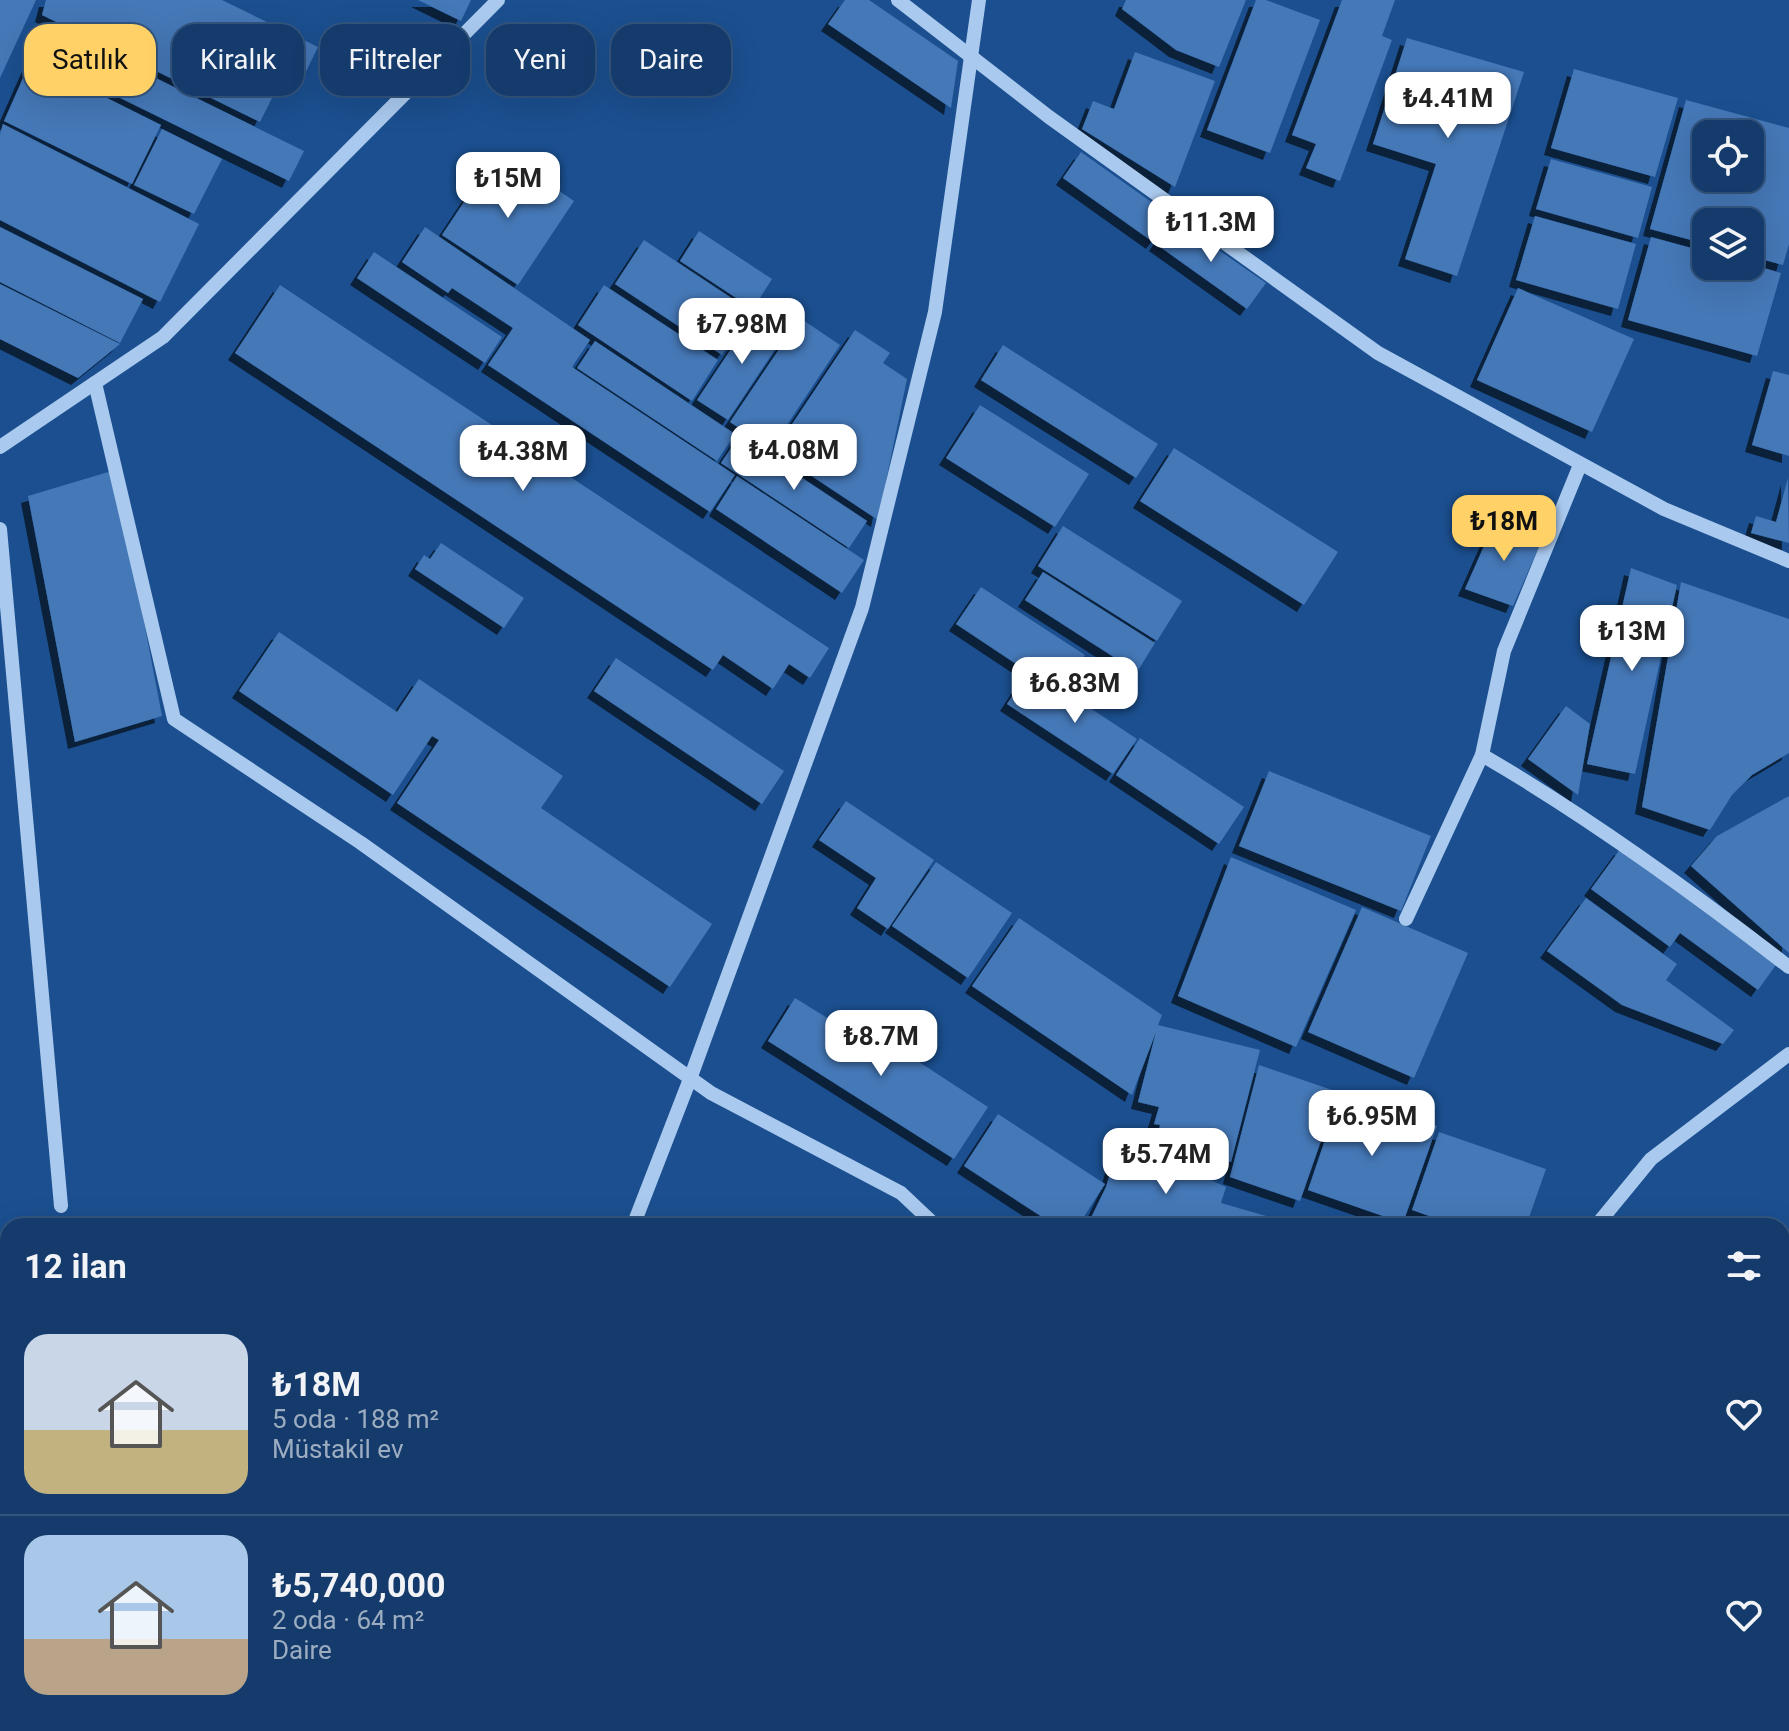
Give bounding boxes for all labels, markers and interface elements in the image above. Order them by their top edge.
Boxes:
chip: Satılık [24,24,156,96]
chip: Kiralık [172,24,304,96]
chip: Filtreler [320,24,470,96]
chip: Yeni [486,24,595,96]
chip: Daire [611,24,731,96]
pin: ₺4.41M [1383,72,1513,140]
text: ₺4.41M [1403,83,1493,113]
map controls [1692,120,1764,280]
button: locate [1692,120,1764,192]
pin: ₺15M [461,152,555,220]
text: ₺15M [474,163,542,193]
pin: ₺11.3M [1146,196,1276,264]
text: ₺11.3M [1166,207,1256,237]
button: layers [1692,208,1764,280]
pin: ₺7.98M [677,298,807,366]
text: ₺7.98M [697,309,787,339]
pin: ₺4.08M [729,424,859,492]
pin: ₺4.38M [458,425,588,493]
text: ₺4.08M [749,435,839,465]
text: ₺4.38M [478,436,568,466]
pin: ₺18M [1457,495,1551,563]
text: ₺18M [1470,506,1538,536]
pin: ₺13M [1585,605,1679,673]
text: ₺13M [1598,616,1666,646]
pin: ₺6.83M [1010,657,1140,725]
text: ₺6.83M [1030,668,1120,698]
pin: ₺8.7M [825,1010,937,1078]
text: ₺8.7M [843,1021,919,1051]
pin: ₺6.95M [1307,1090,1437,1158]
text: ₺6.95M [1327,1101,1417,1131]
pin: ₺5.74M [1101,1128,1231,1196]
text: ₺5.74M [1121,1139,1211,1169]
icon: filters [1722,1244,1766,1288]
text: 12 ilan [24,1246,127,1286]
text: ₺18M [272,1364,361,1404]
icon: home [88,1366,184,1462]
icon: heart [1722,1392,1766,1436]
text: 5 oda · 188 m² [272,1404,439,1434]
text: Müstakil ev [272,1434,404,1464]
text: ₺5,740,000 [272,1565,445,1605]
icon: home [88,1567,184,1663]
icon: heart [1722,1593,1766,1637]
text: 2 oda · 64 m² [272,1605,424,1635]
text: Daire [272,1635,332,1665]

